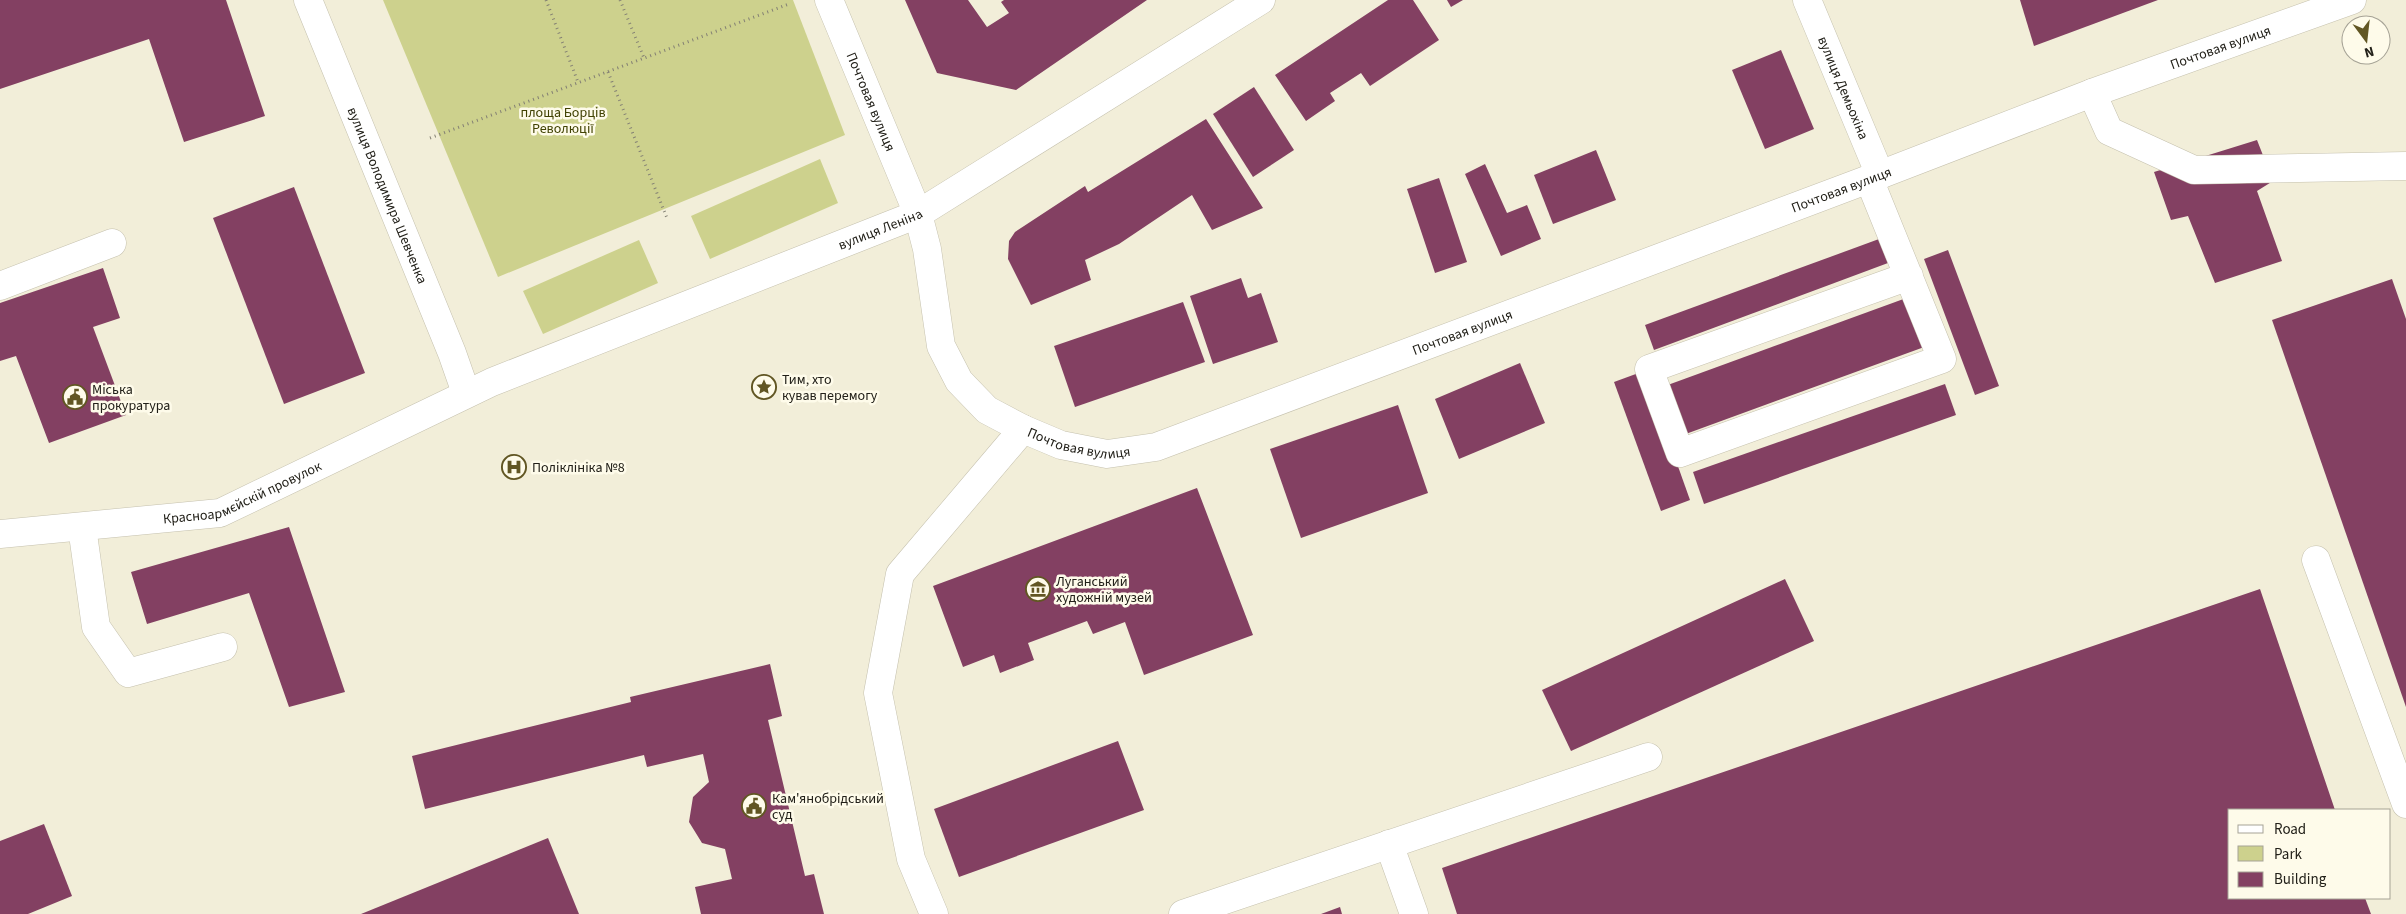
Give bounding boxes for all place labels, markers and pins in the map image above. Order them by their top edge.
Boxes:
place label: Тим, хто кував перемогу [782,370,878,406]
place icon: Тим, хто кував перемогу [751,374,777,400]
place label: Міська прокуратура [92,380,170,416]
public building icon: Міська прокуратура [62,384,88,410]
hospital icon: Поліклініка №8 [501,454,527,480]
place label: Поліклініка №8 [532,458,625,478]
place label: Луганський художній музей [1056,572,1152,608]
museum icon: Луганський художній музей [1025,576,1051,602]
place label: Кам'янобрідський суд [772,789,884,825]
public building icon: Кам'янобрідський суд [741,793,767,819]

